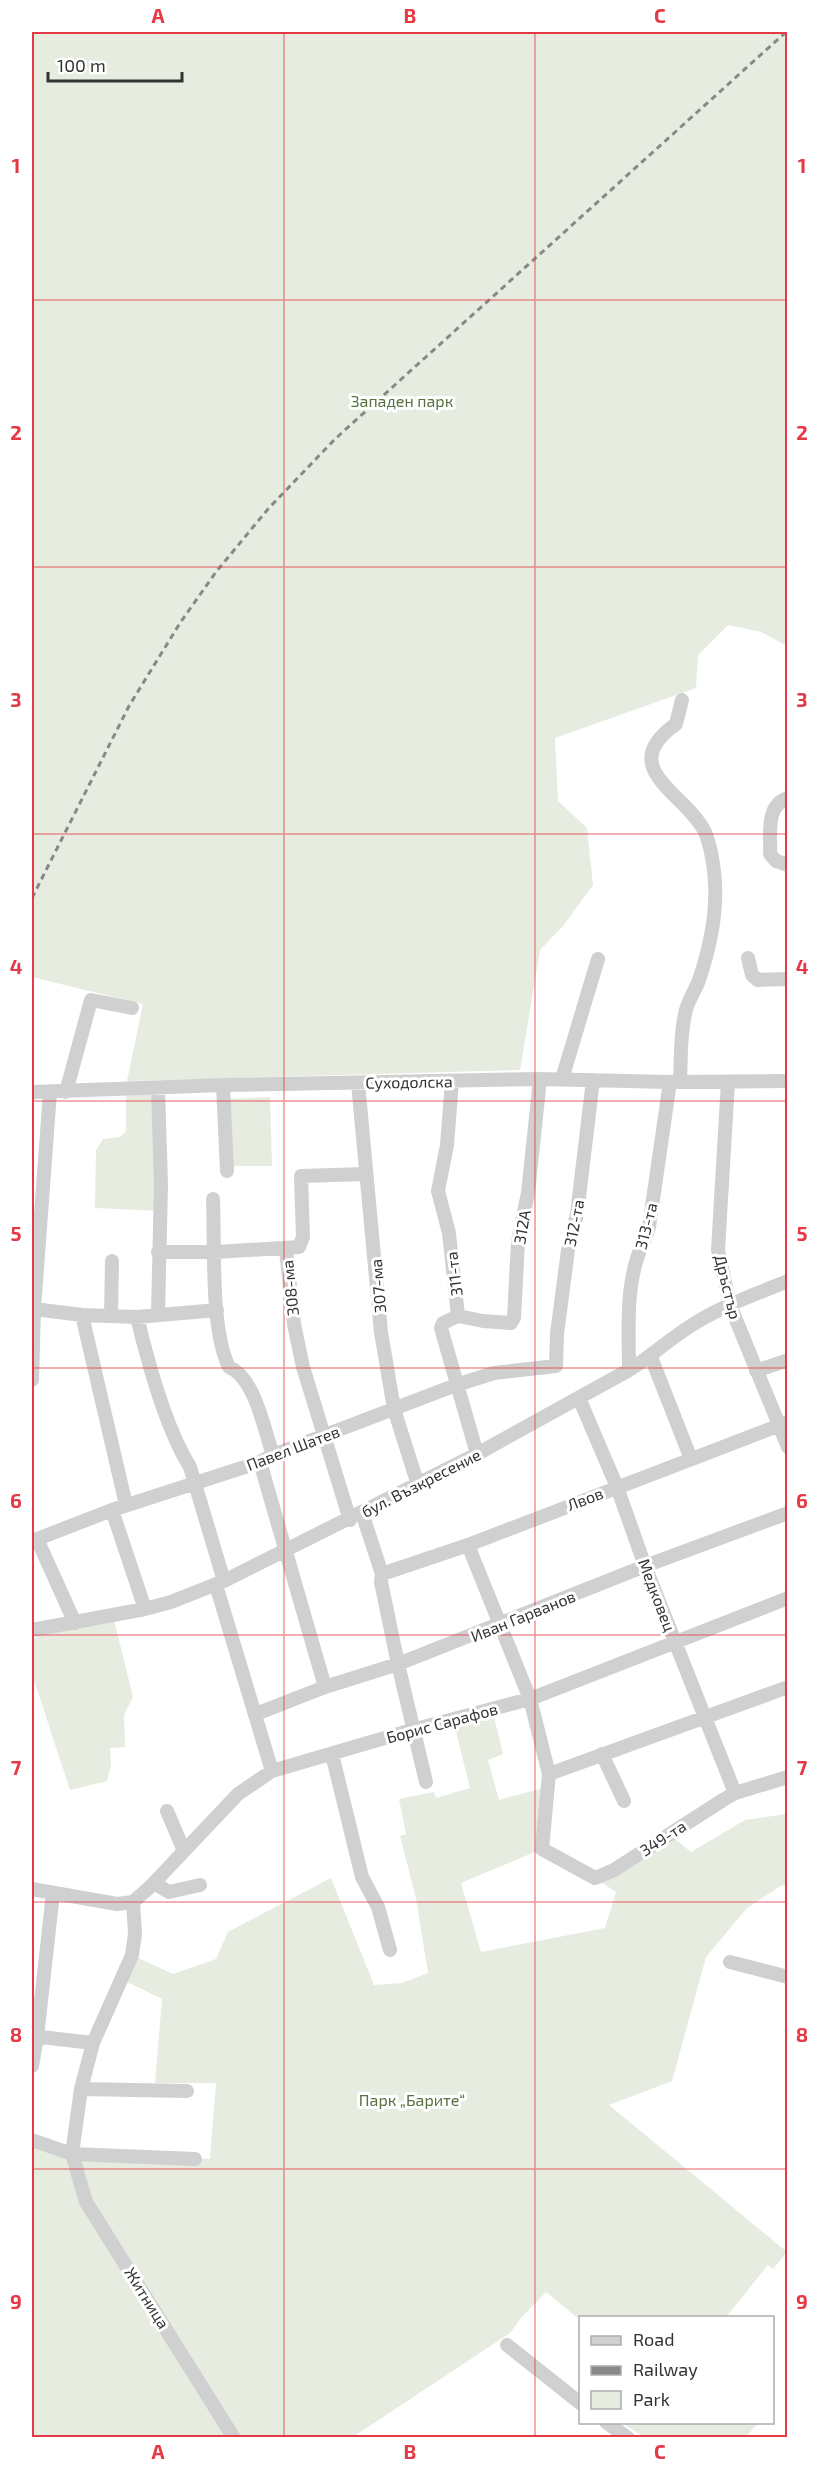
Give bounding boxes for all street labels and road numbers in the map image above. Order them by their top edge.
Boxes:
street label: Суходолска [365,1071,453,1093]
street label: 312-та [560,1198,587,1248]
street label: 313-та [631,1201,660,1251]
street label: 312А [509,1208,534,1245]
street label: 311-та [441,1251,466,1297]
street label: Дръстър [711,1253,746,1321]
street label: 307-ма [366,1258,389,1314]
street label: 308-ма [277,1259,302,1317]
street label: Павел Шатев [243,1421,342,1474]
street label: бул. Възкресение [358,1444,484,1522]
street label: Лвов [564,1483,606,1514]
street label: Медковец [635,1556,680,1634]
street label: Иван Гарванов [468,1586,578,1645]
street label: Борис Сарафов [384,1699,500,1747]
street label: 349-та [636,1816,689,1859]
street label: Житница [121,2264,174,2332]

